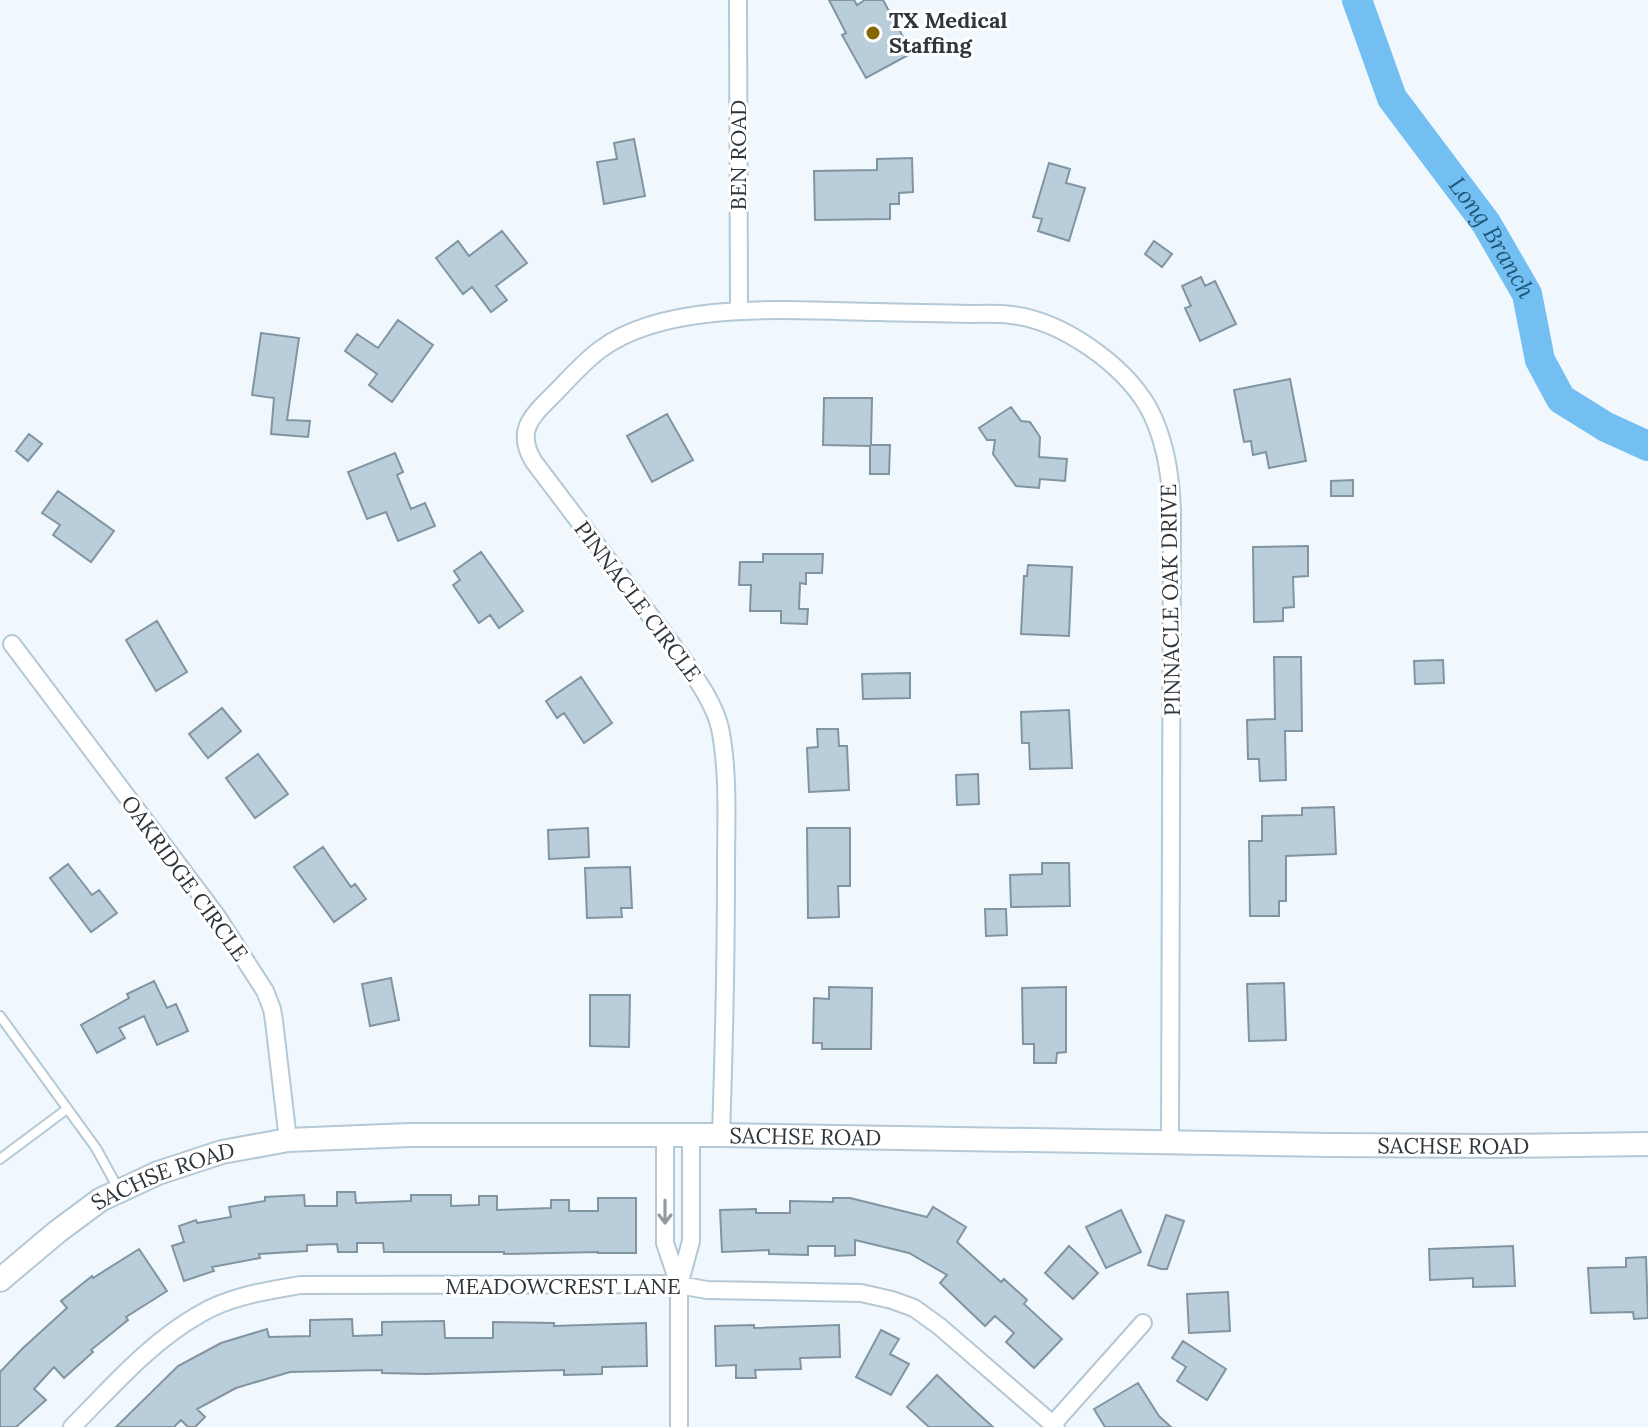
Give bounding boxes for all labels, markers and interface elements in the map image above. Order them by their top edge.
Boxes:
place label: TX Medical Staffing [889,6,1007,59]
marker: TX Medical Staffing [864,24,882,42]
street label: BEN ROAD [724,100,752,210]
water label: Long Branch [1442,171,1542,304]
street label: PINNACLE OAK DRIVE [1154,484,1186,716]
street label: PINNACLE CIRCLE [569,515,707,687]
street label: OAKRIDGE CIRCLE [115,790,255,966]
street label: SACHSE ROAD [729,1121,882,1152]
street label: SACHSE ROAD [1377,1131,1529,1160]
street label: SACHSE ROAD [85,1136,237,1216]
one-way arrow [657,1198,673,1225]
street label: MEADOWCREST LANE [445,1272,681,1300]

